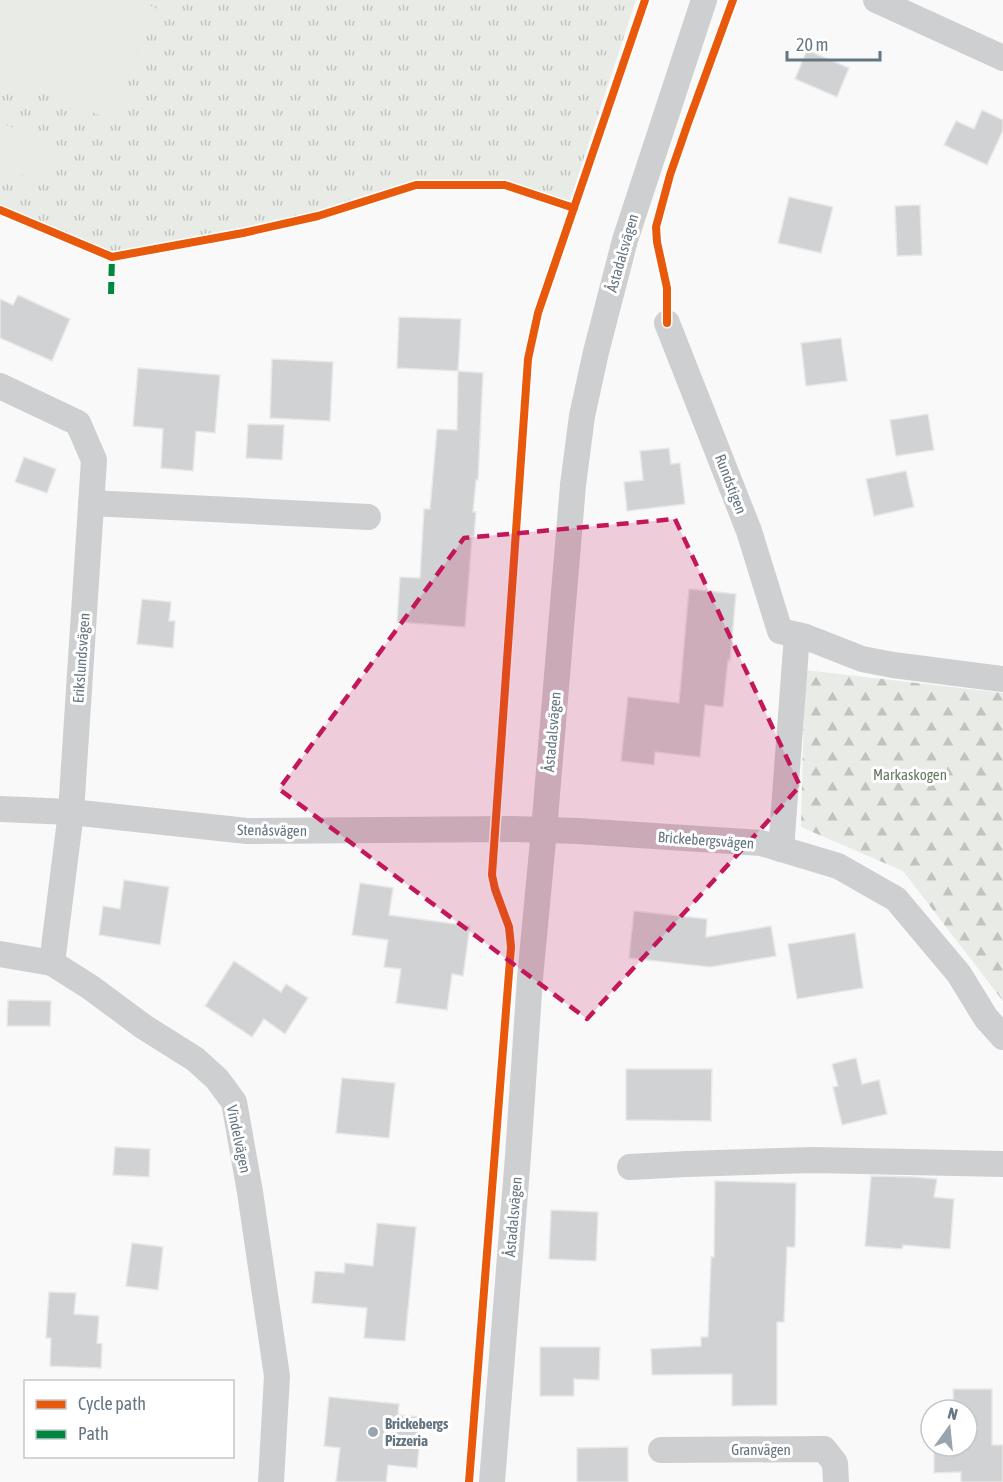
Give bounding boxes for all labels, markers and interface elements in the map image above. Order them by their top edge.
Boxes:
scale bar [787,24,880,62]
text: 20 m [796,34,828,55]
street label: Åstadalsvägen [603,212,641,294]
street label: Rundstigen [712,452,750,516]
street label: Erikslundsvägen [69,612,93,704]
street label: Åstadalsvägen [540,691,564,773]
park label: Markaskogen [873,766,947,783]
street label: Stenåsvägen [237,821,307,839]
street label: Brickebergsvägen [657,828,755,852]
street label: Vindelvägen [224,1103,254,1175]
street label: Åstadalsvägen [501,1176,525,1258]
legend [24,1380,234,1458]
text: Cycle path [78,1393,146,1414]
north arrow [919,1398,979,1458]
text: N [946,1404,960,1423]
place label: Brickebergs Pizzeria [385,1415,449,1449]
text: Path [78,1423,109,1444]
marker: Brickebergs Pizzeria [366,1425,380,1439]
street label: Granvägen [731,1441,791,1458]

